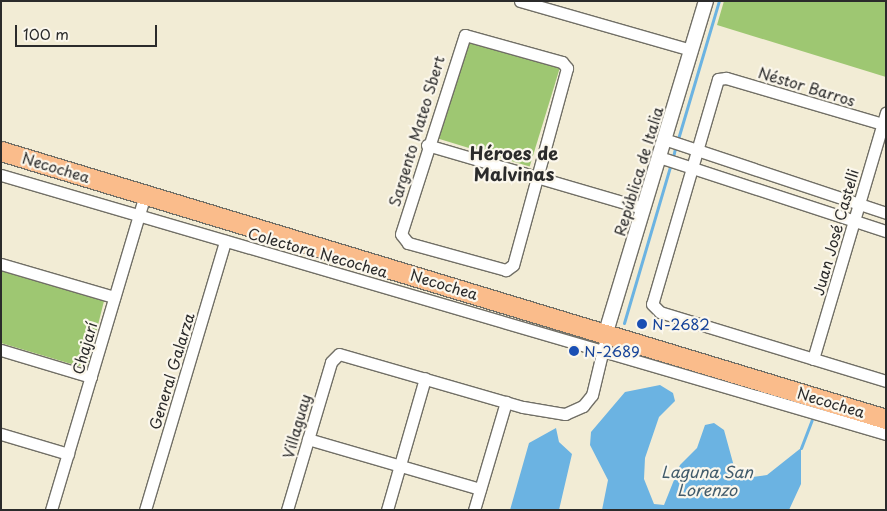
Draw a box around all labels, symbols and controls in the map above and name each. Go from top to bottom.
scale bar [18,15,160,47]
text: 100 m [23,22,69,45]
street label: Sargento Mateo Sbert [384,53,448,209]
street label: Néstor Barros [756,63,858,109]
street label: República de Italia [610,104,666,238]
district label: Héroes de Malvinas [470,143,558,186]
street label: Necochea [20,148,92,186]
street label: Juan José Castelli [808,167,862,297]
street label: Colectora Necochea [246,223,390,281]
street label: Necochea [408,265,480,303]
street label: General Galarza [145,311,197,431]
place label: N-2682 [652,315,710,333]
marker: N-2682 [636,318,648,330]
street label: Chajarí [68,320,100,376]
place label: N-2689 [584,342,640,360]
marker: N-2689 [568,345,580,357]
street label: Necochea [795,383,867,421]
street label: Villaguay [278,392,314,460]
water label: Laguna San Lorenzo [661,461,753,499]

